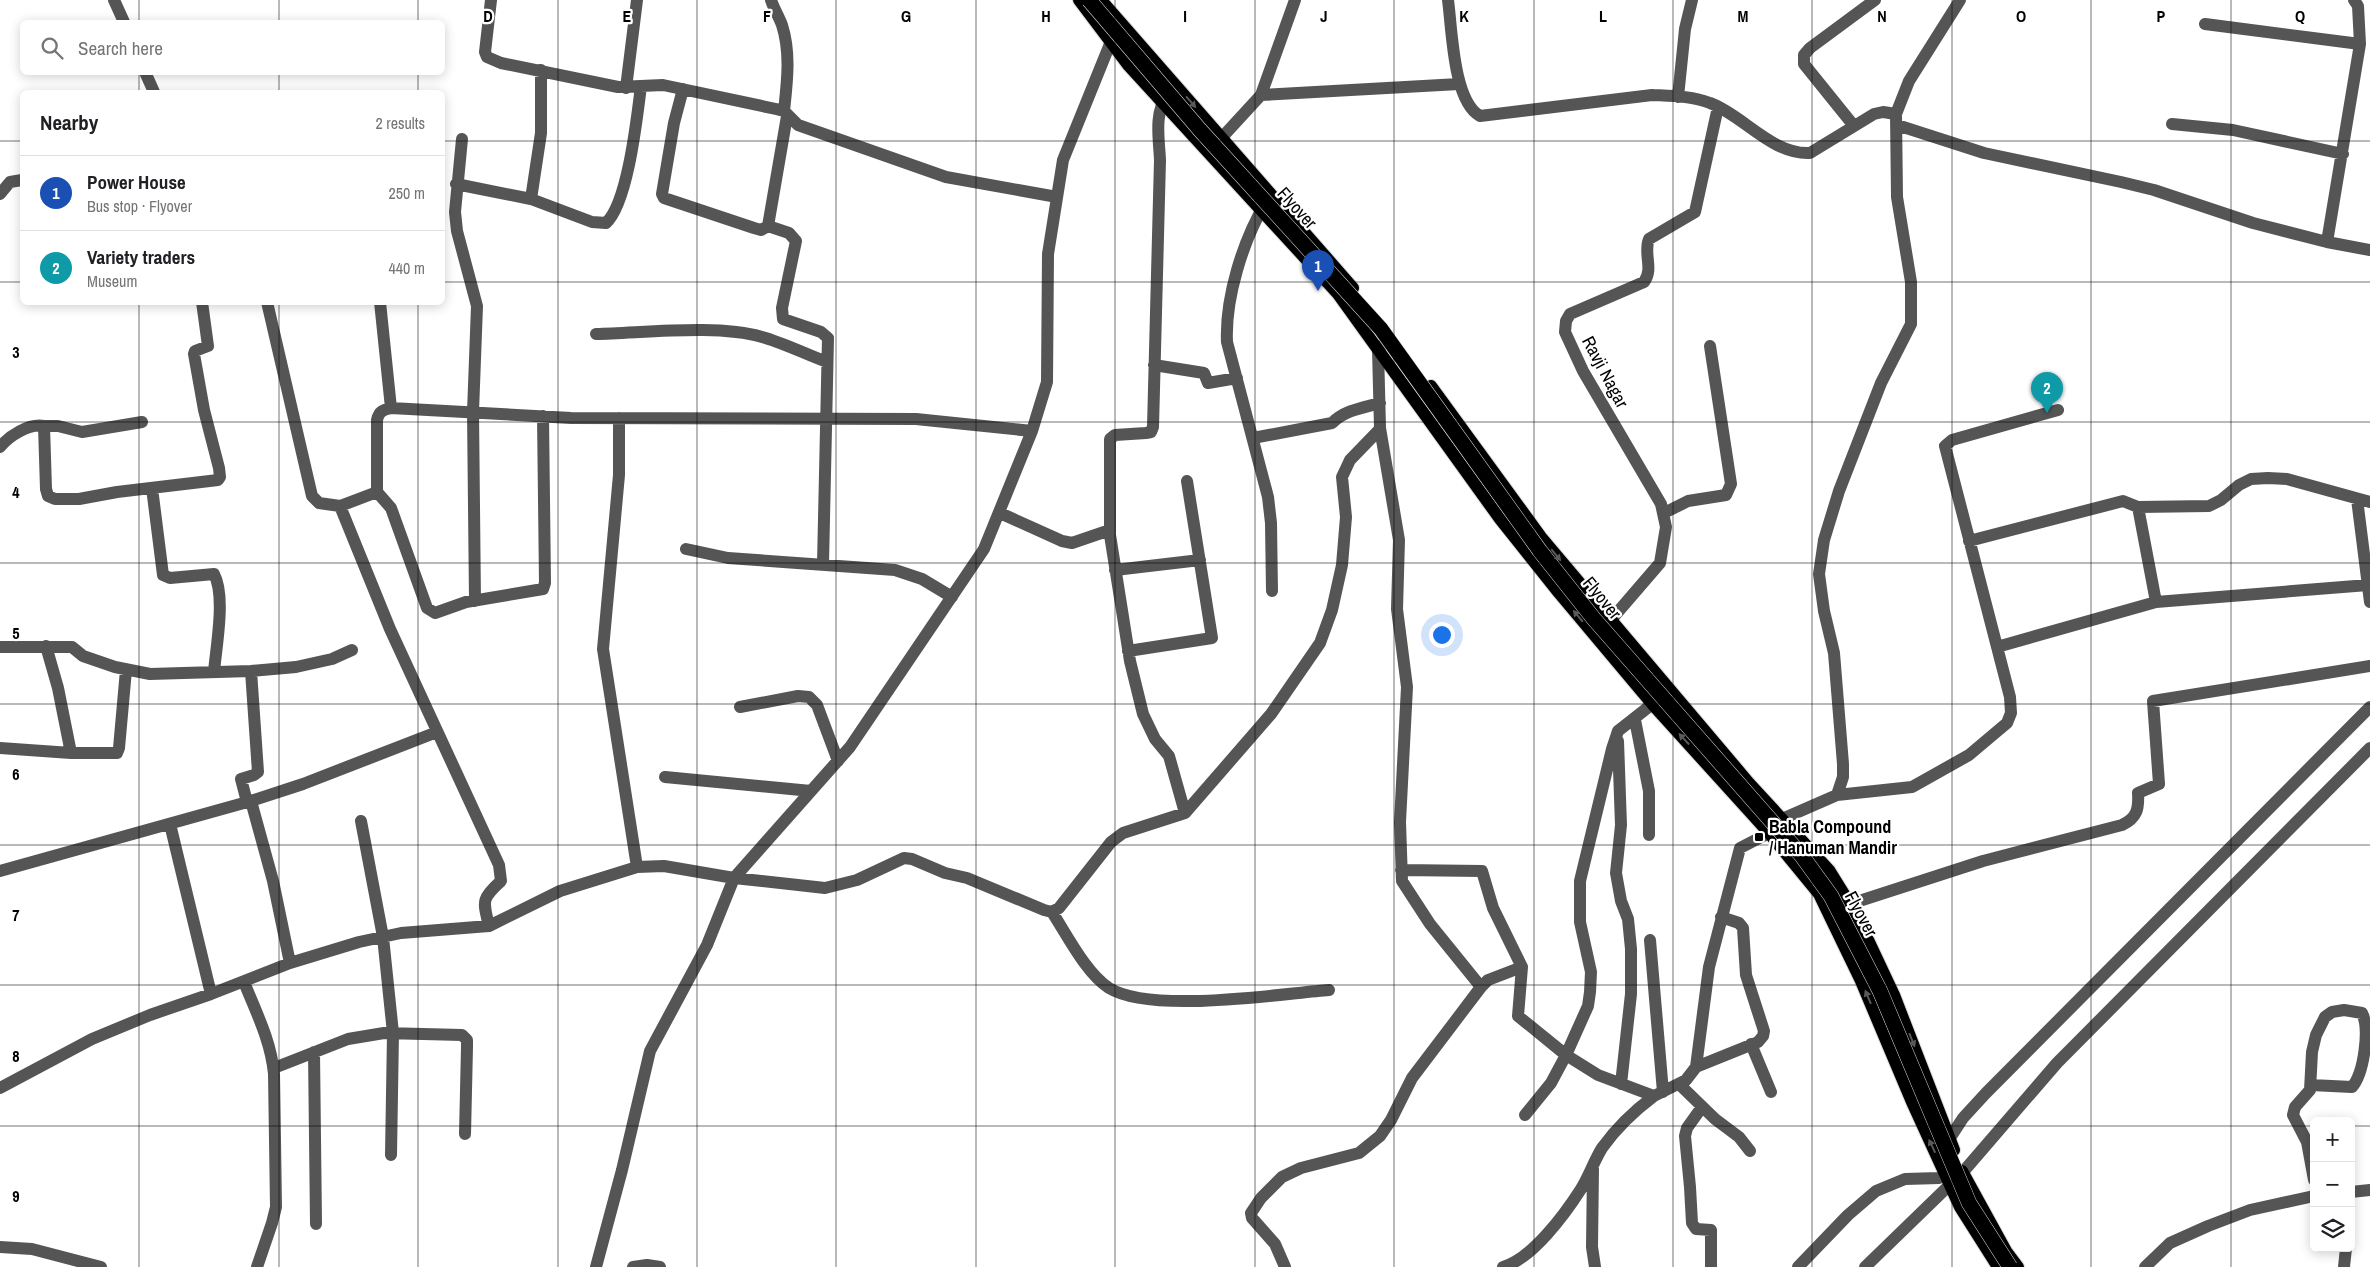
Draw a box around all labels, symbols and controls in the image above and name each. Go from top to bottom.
text: D [483,5,493,27]
text: E [623,5,632,27]
text: F [763,5,771,27]
text: G [901,5,911,27]
text: H [1041,5,1051,27]
text: I [1183,5,1187,27]
text: J [1320,5,1328,27]
text: K [1459,5,1469,27]
text: L [1599,5,1607,27]
text: M [1738,5,1749,27]
text: N [1877,5,1887,27]
text: O [2016,5,2026,27]
text: P [2157,5,2166,27]
text: Q [2295,5,2305,27]
search box [20,20,445,75]
icon: search [38,34,66,62]
text: Search here [78,35,163,61]
one-way arrow [1185,96,1197,108]
text: Nearby [40,108,98,137]
text: 2 results [375,112,425,134]
text: Power House [87,169,186,195]
street label: Flyover [1272,181,1323,234]
text: 1 [52,182,60,204]
text: 250 m [389,182,425,204]
text: Bus stop · Flyover [87,195,192,217]
text: Variety traders [87,244,195,270]
pin: 1 [1302,250,1334,291]
text: 2 [52,257,60,279]
text: 440 m [389,257,425,279]
text: Museum [87,270,137,292]
street label: Ravji Nagar [1576,331,1635,412]
text: 3 [12,341,20,363]
pin: 2 [2031,372,2063,413]
text: 4 [12,481,20,503]
one-way arrow [1551,549,1562,562]
street label: Flyover [1577,571,1627,624]
one-way arrow [1572,610,1584,622]
text: 5 [12,622,20,644]
your location [1429,622,1455,648]
one-way arrow [1678,733,1690,745]
text: 6 [12,763,20,785]
place label: Babla Compound / Hanuman Mandir [1769,814,1897,860]
marker: Babla Compound / Hanuman Mandir [1753,831,1765,843]
street label: Flyover [1839,887,1884,941]
text: 7 [12,904,20,926]
one-way arrow [1864,989,1872,1004]
one-way arrow [1908,1033,1916,1048]
text: 8 [12,1045,20,1067]
map controls [2310,1117,2355,1252]
button: + [2310,1117,2355,1162]
one-way arrow [1928,1139,1936,1154]
button: − [2310,1162,2355,1207]
text: 9 [12,1185,20,1207]
button: layers [2310,1207,2355,1252]

